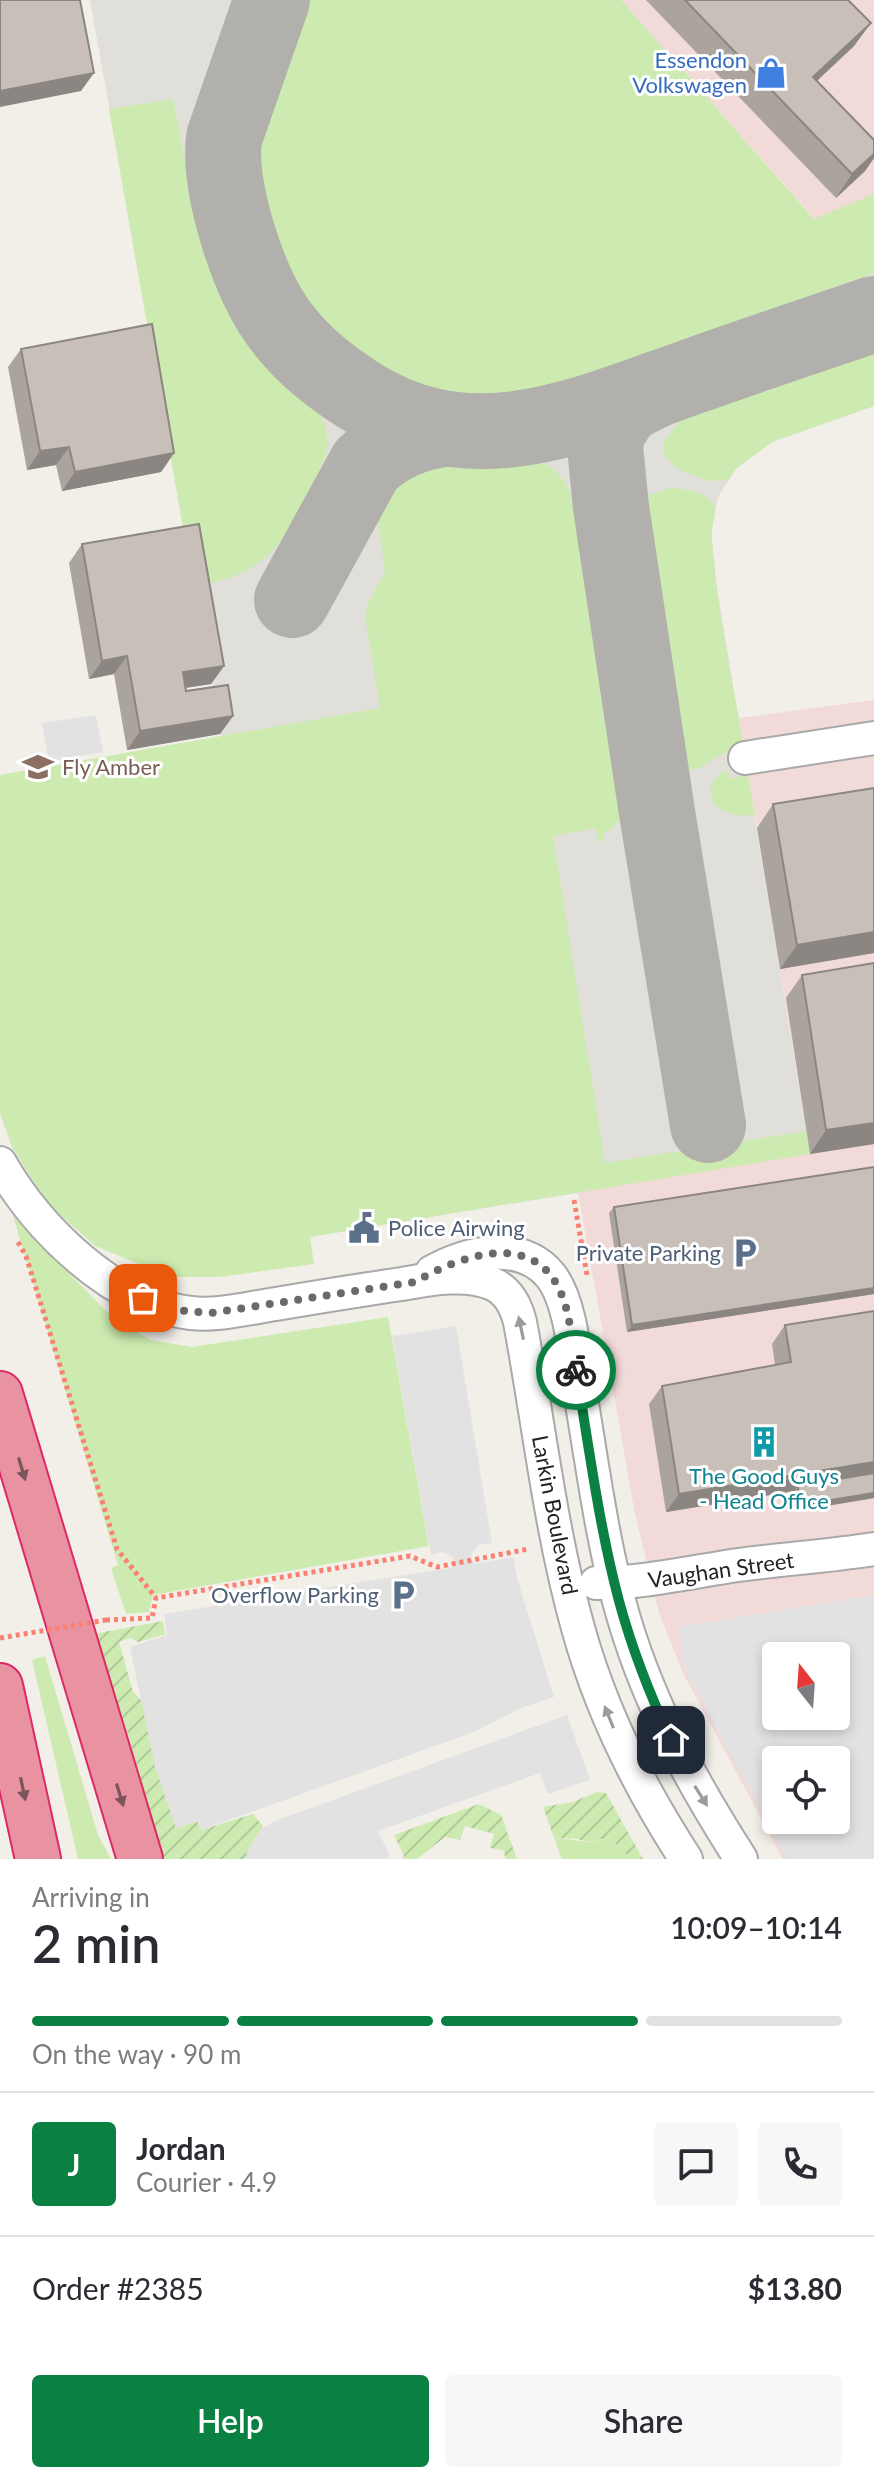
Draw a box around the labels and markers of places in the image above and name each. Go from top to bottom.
place label: Essendon Volkswagen [632,46,747,98]
shop icon: Essendon Volkswagen [754,56,788,90]
school or university icon: Fly Amber [21,750,55,784]
place label: Fly Amber [62,753,160,780]
public building icon: Police Airwing [347,1211,381,1245]
place label: Police Airwing [388,1214,525,1241]
parking icon: Private Parking [728,1236,762,1270]
place label: Private Parking [576,1239,721,1266]
pin [109,1264,177,1332]
building icon: The Good Guys - Head Office [747,1425,781,1459]
place label: The Good Guys - Head Office [689,1462,839,1514]
parking icon: Overflow Parking [386,1578,420,1612]
place label: Overflow Parking [211,1581,379,1608]
pin [637,1706,705,1774]

